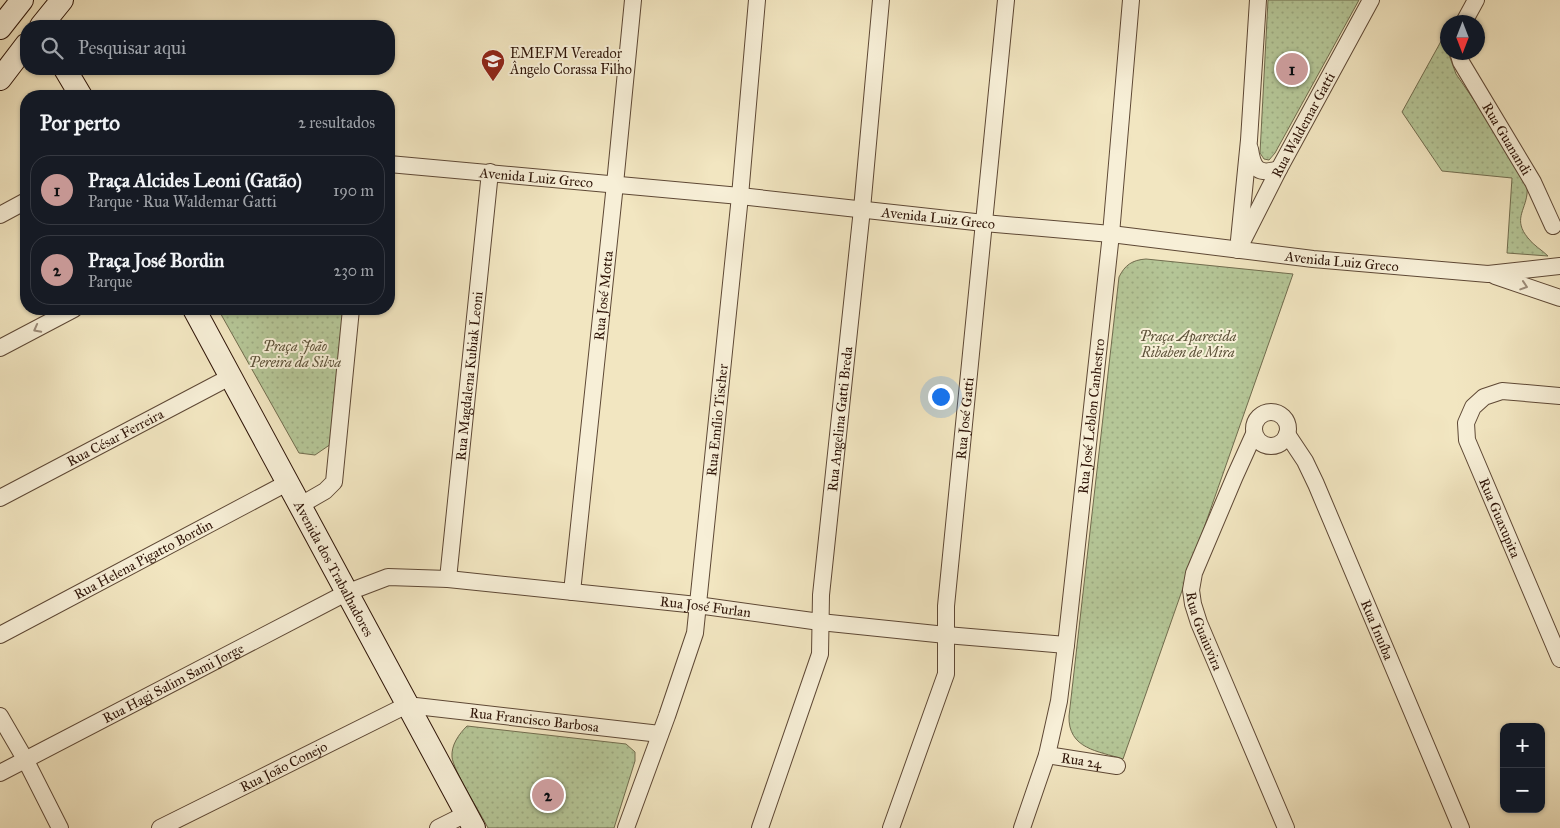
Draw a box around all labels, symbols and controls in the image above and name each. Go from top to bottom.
north arrow [1440,15,1485,60]
search box [20,20,395,75]
icon: search [38,34,66,62]
text: Pesquisar aqui [78,36,186,59]
place label: EMEFM Vereador Ângelo Corassa Filho [509,45,632,78]
school or university icon: EMEFM Vereador Ângelo Corassa Filho [480,48,506,82]
pin: 1 [1276,50,1308,88]
street label: Rua Waldemar Gatti [1268,69,1339,180]
street label: Rua Guanandi [1479,99,1535,178]
text: Por perto [40,110,120,136]
text: 2 resultados [298,113,375,132]
street label: Avenida Luiz Greco [478,164,594,191]
text: Praça Alcides Leoni (Gatão) [88,169,302,192]
text: 1 [54,181,60,200]
text: 190 m [333,181,374,200]
text: Parque · Rua Waldemar Gatti [88,192,277,211]
street label: Avenida Luiz Greco [880,203,996,232]
street label: Avenida Luiz Greco [1283,247,1399,275]
text: Praça José Bordin [88,249,224,272]
street label: Rua José Motta [590,250,616,341]
text: 2 [53,261,61,280]
text: 230 m [334,261,374,280]
text: Parque [88,272,132,291]
one-way arrow [1519,280,1528,290]
street label: Rua Magdalena Kubiak Leoni [452,290,486,462]
one-way arrow [33,322,42,332]
park label: Praça Aparecida Ribaben de Mira [1140,328,1237,361]
park label: Praça João Pereira da Silva [249,338,342,371]
street label: Rua José Leblon Canhestro [1074,338,1108,495]
street label: Rua Angelina Gatti Breda [824,346,856,492]
street label: Rua Emílio Tischer [703,362,731,477]
street label: Rua José Gatti [952,376,977,460]
your location [928,384,954,410]
street label: Rua César Ferreira [64,405,166,470]
street label: Rua Guaxupita [1476,475,1525,560]
street label: Avenida dos Trabalhadores [290,497,378,639]
street label: Rua Helena Pigatto Bordin [71,515,216,603]
street label: Rua Guaiuvira [1183,591,1227,673]
street label: Rua José Furlan [659,593,753,621]
street label: Rua Inuíba [1357,597,1398,662]
street label: Rua Hagi Salim Sami Jorge [100,639,247,727]
street label: Rua Francisco Barbosa [469,704,600,735]
map controls [1500,723,1545,813]
button: + [1500,723,1545,768]
street label: Rua João Conejo [237,738,330,795]
street label: Rua 24 [1060,749,1104,772]
button: − [1500,768,1545,813]
pin: 2 [532,776,564,814]

